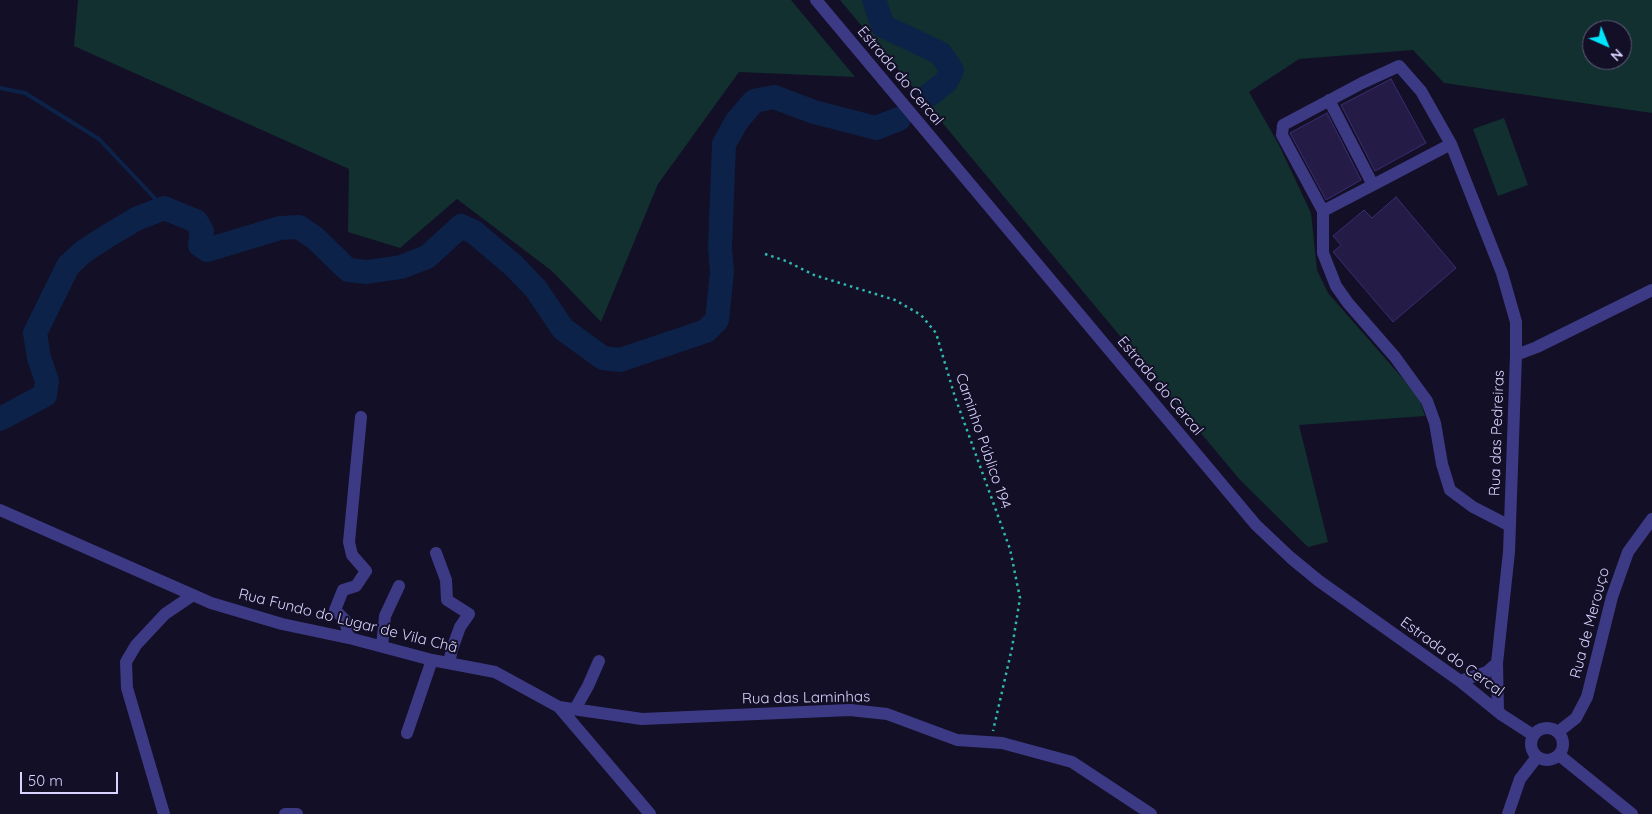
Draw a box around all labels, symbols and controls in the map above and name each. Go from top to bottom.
north arrow [1582,20,1632,70]
street label: Estrada do Cercal [853,23,947,129]
text: N [1607,45,1627,65]
street label: Estrada do Cercal [1113,333,1207,439]
street label: Rua das Pedreiras [1486,370,1508,496]
street label: Caminho Público 194 [951,371,1015,511]
street label: Rua de Merouço [1567,566,1613,680]
street label: Rua Fundo do Lugar de Vila Chã [237,585,459,657]
street label: Estrada do Cercal [1397,613,1507,701]
street label: Rua das Laminhas [742,688,870,708]
scale bar [22,762,120,794]
text: 50 m [28,771,63,790]

